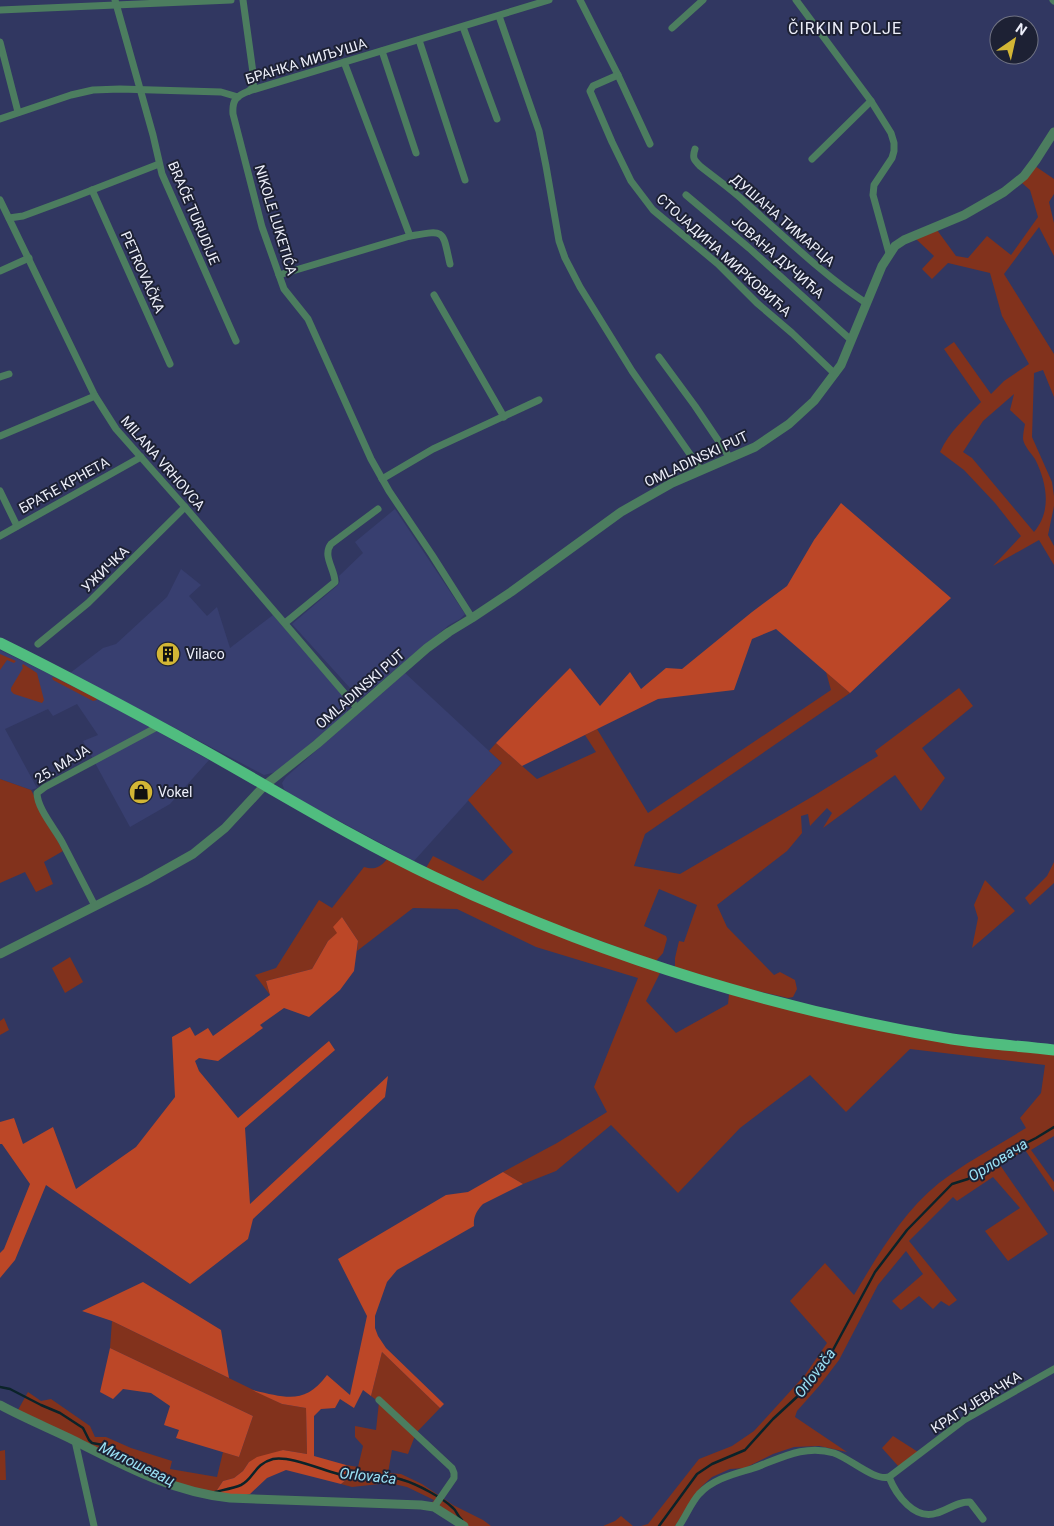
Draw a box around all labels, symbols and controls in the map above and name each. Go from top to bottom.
north arrow [989,15,1039,65]
district label: ČIRKIN POLJE [788,18,902,38]
text: N [1013,20,1030,39]
street label: БРАНКА МИЉУША [243,35,369,87]
street label: BRAĆE TURUDIJE [165,159,224,267]
street label: NIKOLE LUKETIĆA [252,163,301,277]
street label: ДУШАНА ТИМАРЦА [728,171,838,269]
street label: СТОЈАДИНА МИРКОВИЋА [654,190,794,320]
street label: ЈОВАНА ДУЧИЋА [729,213,827,301]
street label: PETROVAČKA [118,228,169,315]
street label: MILANA VRHOVCA [118,413,208,513]
street label: OMLADINSKI PUT [642,428,751,490]
street label: БРАЋЕ КРНЕТА [16,454,112,516]
street label: УЖИЧКА [78,543,132,595]
building icon: Vilaco [155,641,181,667]
place label: Vilaco [186,646,225,662]
street label: OMLADINSKI PUT [312,646,408,732]
street label: 25. МАЈА [32,741,92,787]
shop icon: Vokel [128,779,154,805]
place label: Vokel [158,784,192,800]
water label: Орловача [965,1135,1031,1185]
water label: Orlovača [791,1345,839,1401]
street label: КРАГУЈЕВАЧКА [928,1368,1024,1436]
water label: Милошевац [96,1438,178,1490]
water label: Orlovača [339,1464,397,1488]

